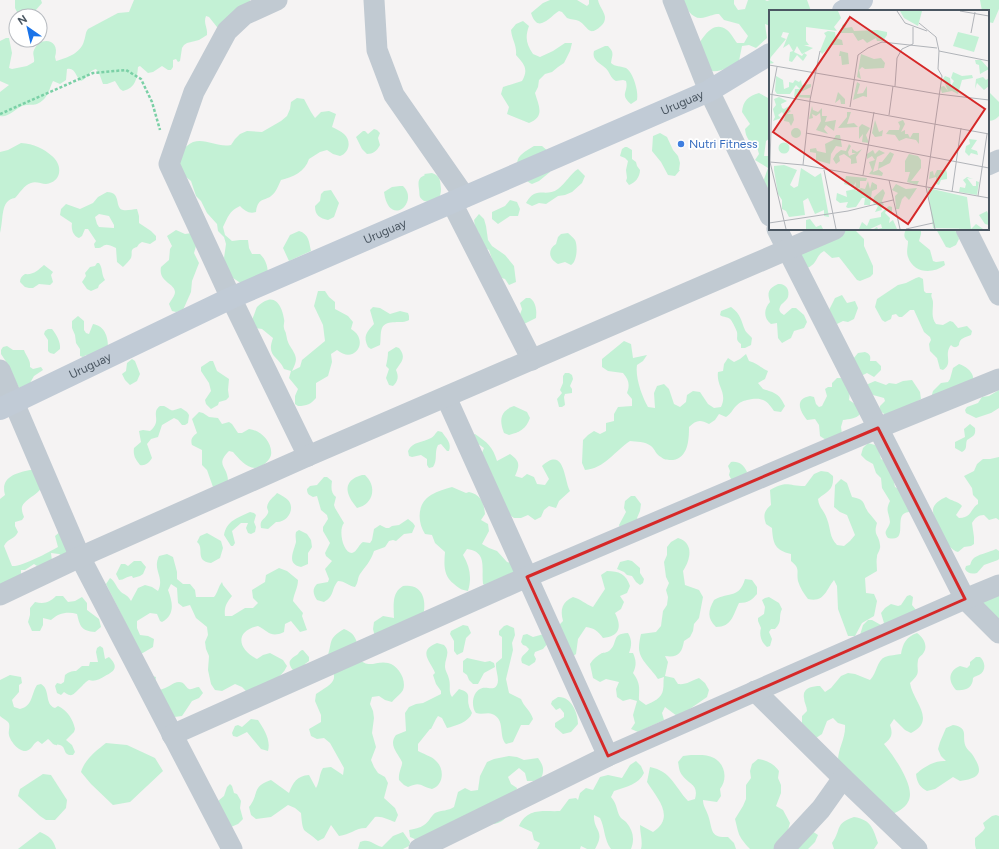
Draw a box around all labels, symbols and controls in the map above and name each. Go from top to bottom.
north arrow [8,8,48,48]
inset map [769,10,989,230]
text: N [16,12,30,28]
street label: Uruguay [659,87,706,118]
place label: Nutri Fitness [689,137,758,151]
marker: Nutri Fitness [676,139,686,149]
street label: Uruguay [361,216,409,247]
street label: Uruguay [67,349,114,382]

